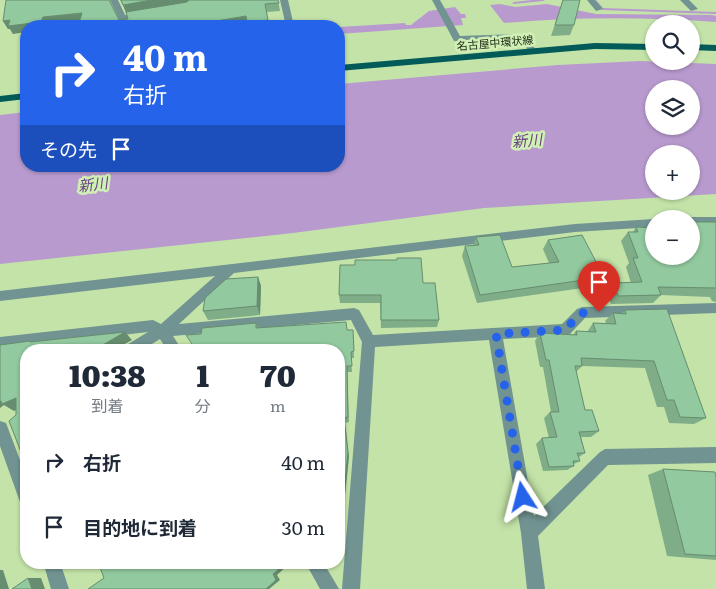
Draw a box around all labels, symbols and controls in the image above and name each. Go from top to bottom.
map controls [645,15,700,265]
button: search [645,15,700,70]
text: 40 m [123,30,208,82]
street label: 名古屋中環状線 [456,31,534,53]
icon: right [40,40,105,105]
text: 右折 [123,77,167,110]
button: layers [645,80,700,135]
water label: 新川 [511,127,545,152]
text: その先 [40,135,97,163]
icon: arrive [107,135,135,163]
button: + [645,145,700,200]
water label: 新川 [77,170,111,197]
button: − [645,210,700,265]
pin [578,261,620,312]
icon: arrive [585,268,613,296]
text: 10:38 [69,352,146,396]
text: 1 [196,352,209,396]
text: 70 [260,352,296,396]
text: 到着 [91,393,123,417]
text: 分 [195,393,211,417]
text: m [270,393,286,417]
icon: right [40,448,68,476]
text: 右折 [83,448,121,476]
text: 40 m [281,448,325,476]
position arrow [496,470,548,522]
icon: arrive [40,513,68,541]
text: 目的地に到着 [83,513,197,541]
text: 30 m [281,513,325,541]

